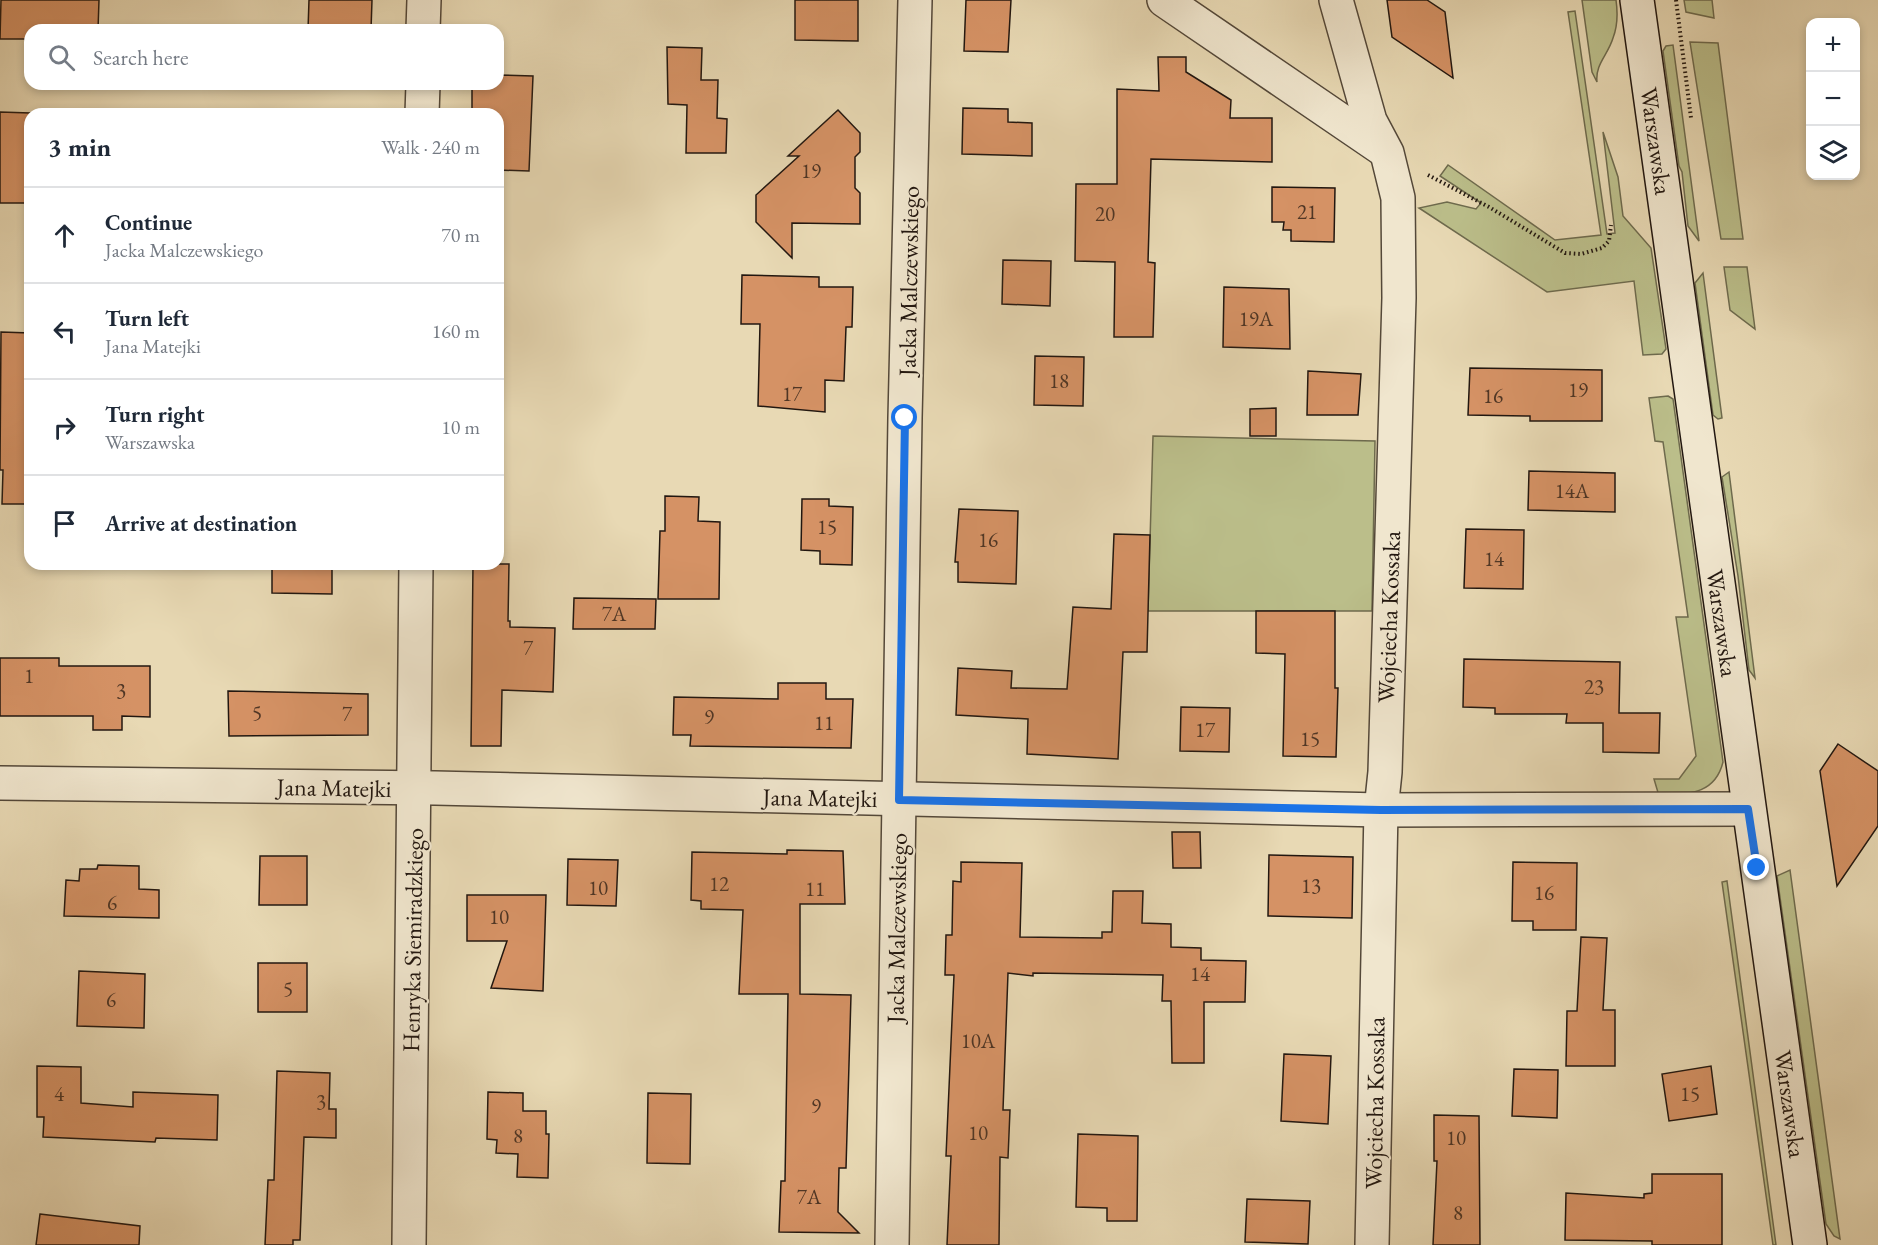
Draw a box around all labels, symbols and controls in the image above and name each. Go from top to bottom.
map controls [1806,18,1860,180]
button: + [1806,18,1860,72]
search box [24,24,504,90]
icon: search [45,41,78,74]
text: Search here [93,43,188,72]
button: − [1806,72,1860,126]
street label: Warszawska [1634,85,1679,197]
button: layers [1806,126,1860,180]
text: 3 min [48,130,111,164]
text: Walk · 240 m [381,134,480,160]
house number: 19 [801,157,821,184]
street label: Jacka Malczewskiego [891,186,926,378]
house number: 21 [1297,198,1317,225]
house number: 20 [1095,200,1115,227]
text: Continue [105,208,192,237]
icon: ahead [48,219,81,252]
text: 70 m [441,222,480,248]
text: Jacka Malczewskiego [105,237,264,263]
text: Turn left [105,304,189,333]
house number: 19A [1239,305,1274,332]
icon: left [48,315,81,348]
text: 160 m [432,318,480,344]
text: Jana Matejki [105,333,201,359]
house number: 18 [1049,367,1069,394]
house number: 19 [1568,376,1588,403]
house number: 17 [782,380,803,407]
house number: 16 [1483,382,1503,409]
text: Turn right [105,400,204,429]
route start [891,404,917,430]
icon: right [48,411,81,444]
text: 10 m [441,414,480,440]
text: Warszawska [105,429,195,455]
house number: 14A [1555,477,1590,504]
icon: arrive [48,507,81,540]
text: Arrive at destination [105,509,297,538]
house number: 15 [817,513,837,540]
house number: 16 [978,526,998,553]
street label: Wojciecha Kossaka [1370,530,1407,704]
house number: 14 [1484,545,1505,572]
street label: Warszawska [1700,567,1745,679]
house number: 7A [602,600,627,627]
house number: 7 [523,634,534,661]
house number: 1 [24,662,34,689]
house number: 23 [1584,673,1604,700]
house number: 3 [116,677,126,704]
house number: 5 [252,699,262,726]
house number: 7 [342,700,353,727]
house number: 9 [704,703,714,730]
house number: 11 [814,709,834,736]
house number: 17 [1195,716,1216,743]
house number: 15 [1300,725,1320,752]
street label: Jana Matejki [274,771,392,804]
street label: Jana Matejki [760,781,878,814]
street label: Henryka Siemiradzkiego [395,828,430,1052]
street label: Jacka Malczewskiego [879,833,914,1025]
route end [1743,854,1769,880]
house number: 12 [709,870,729,897]
house number: 13 [1301,872,1321,899]
house number: 10 [588,874,608,901]
house number: 11 [805,875,825,902]
house number: 16 [1534,879,1554,906]
house number: 6 [107,889,117,916]
house number: 10 [489,903,509,930]
house number: 14 [1190,960,1211,987]
house number: 5 [283,975,293,1002]
house number: 6 [106,986,116,1013]
street label: Wojciecha Kossaka [1357,1016,1392,1189]
house number: 10A [961,1027,996,1054]
street label: Warszawska [1768,1048,1813,1160]
house number: 4 [54,1080,65,1107]
house number: 15 [1680,1080,1700,1107]
house number: 3 [316,1088,326,1115]
house number: 9 [811,1092,821,1119]
house number: 10 [968,1119,988,1146]
house number: 8 [513,1122,523,1149]
house number: 10 [1446,1124,1466,1151]
house number: 7A [797,1183,822,1210]
house number: 8 [1453,1199,1463,1226]

